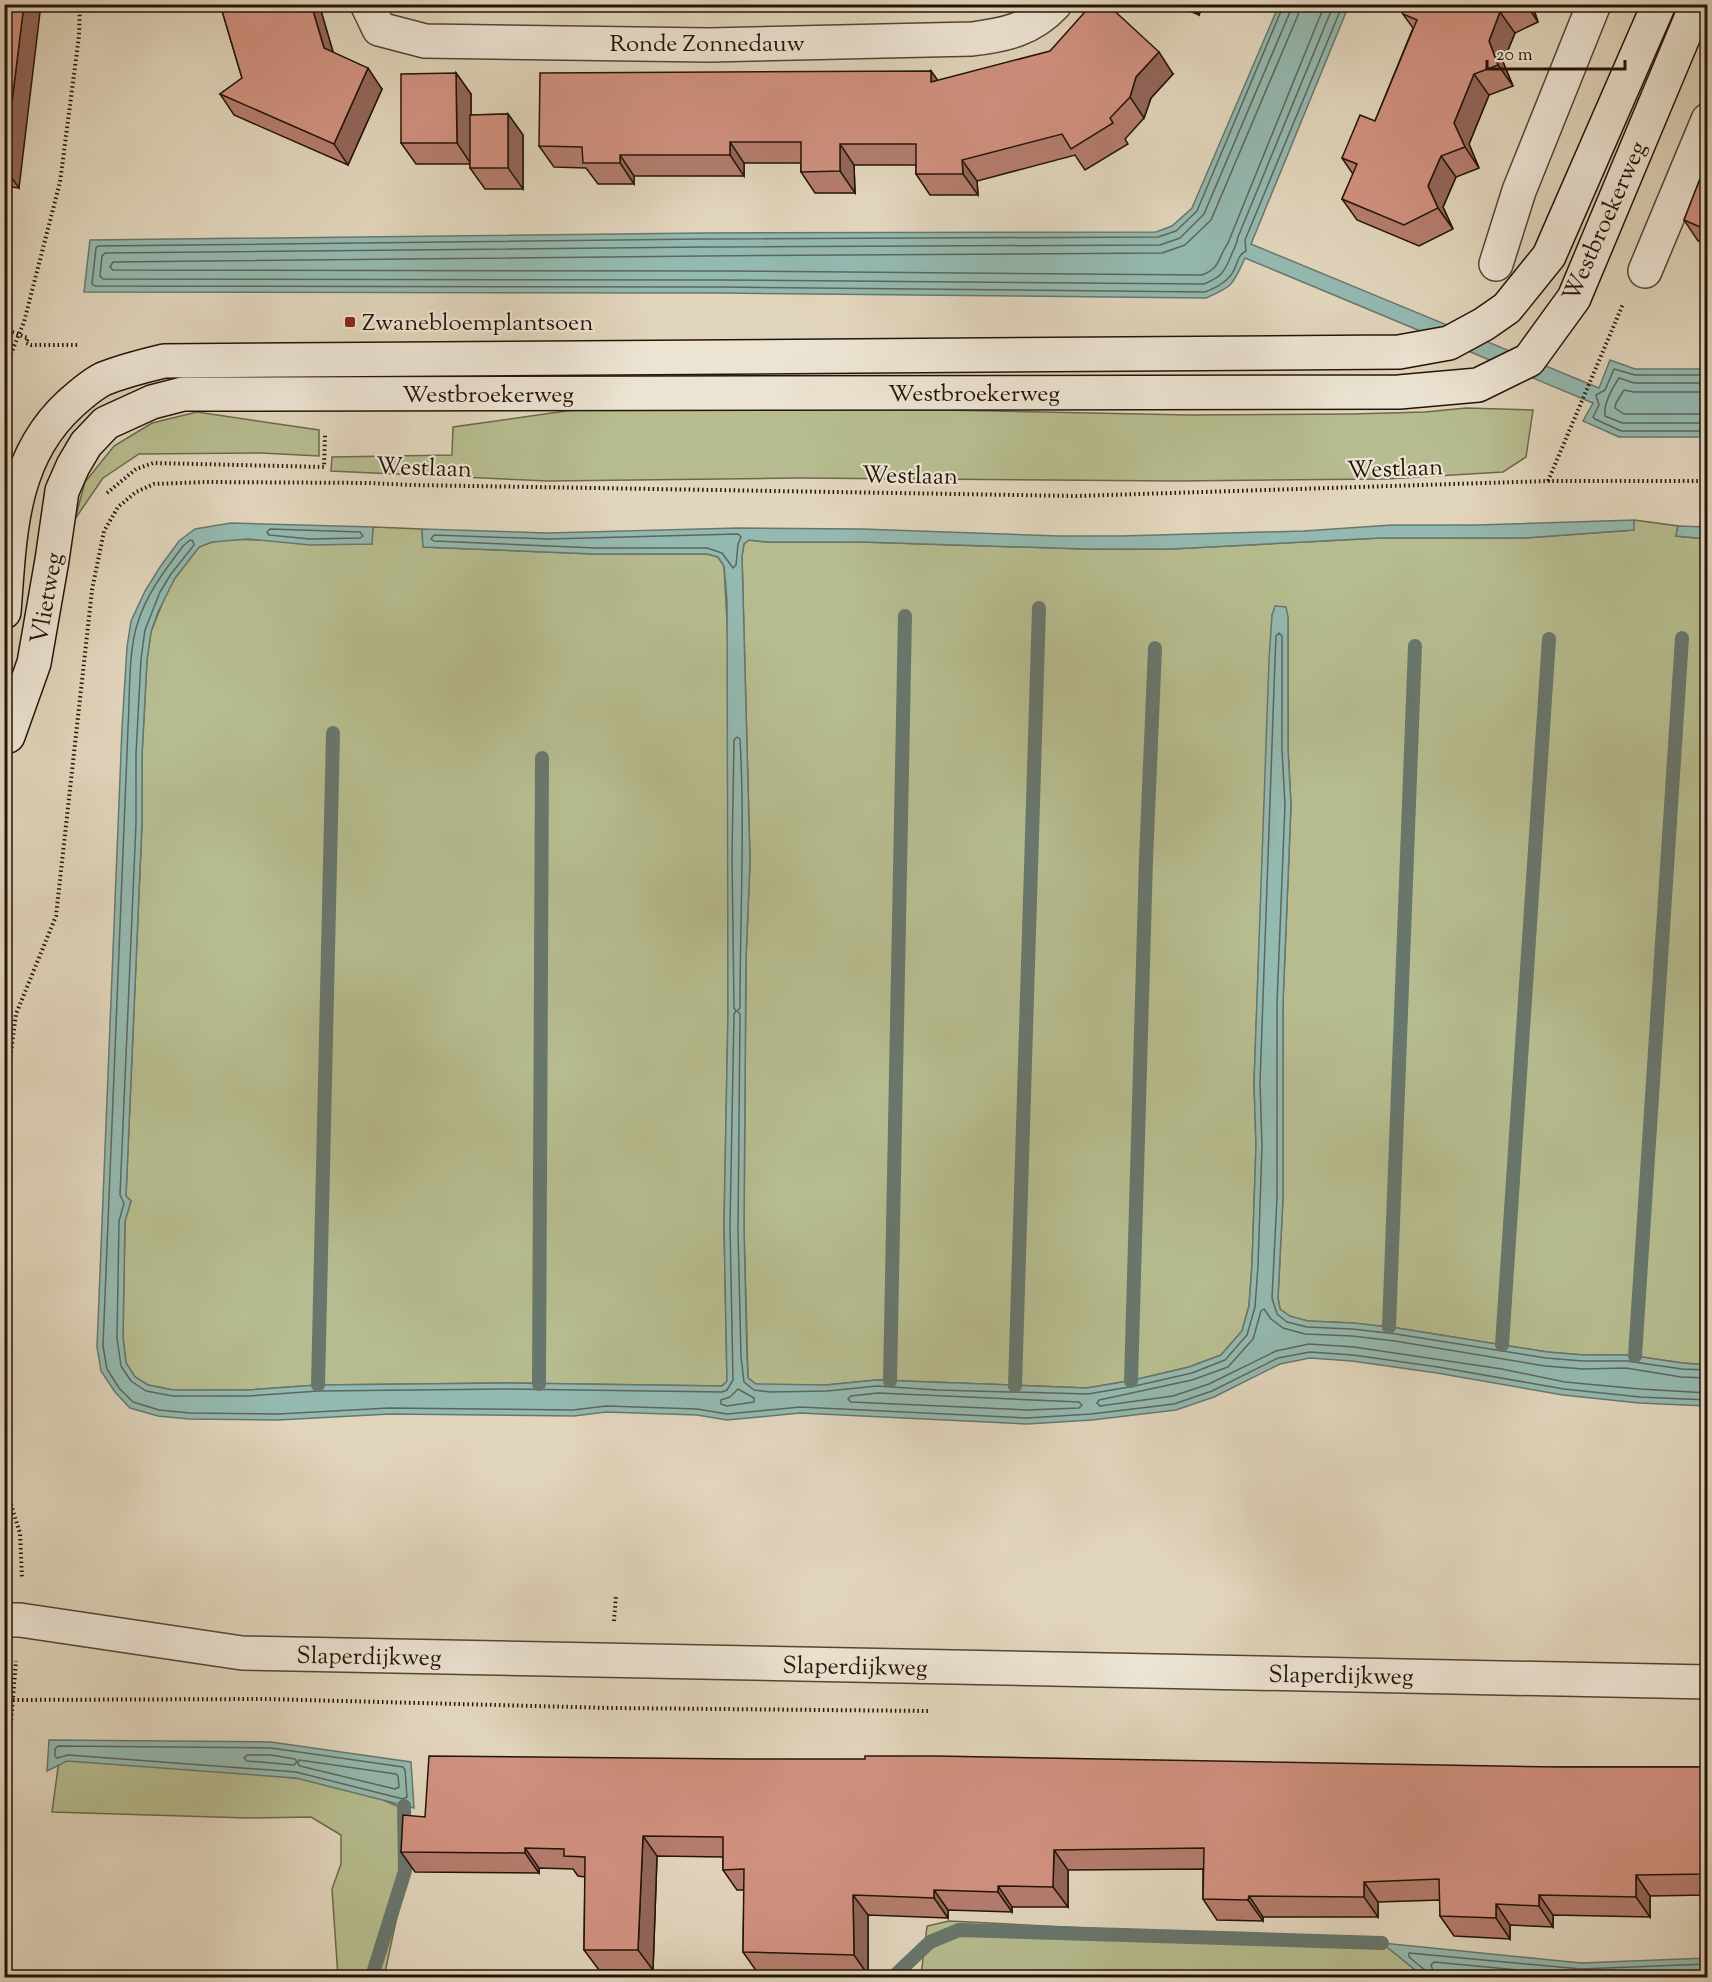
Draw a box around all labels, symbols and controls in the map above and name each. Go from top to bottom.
street label: Ronde Zonnedauw [609,28,805,62]
scale bar [1487,33,1625,71]
text: 20 m [1496,43,1533,69]
street label: Westbroekerweg [1555,136,1656,307]
place label: Zwanebloemplantsoen [362,307,593,341]
marker: Zwanebloemplantsoen [343,315,357,329]
street label: Westbroekerweg [888,378,1060,412]
street label: Westbroekerweg [402,379,574,413]
street label: Westlaan [375,450,473,488]
street label: Westlaan [1346,451,1444,489]
street label: Westlaan [862,459,958,495]
street label: Vlietweg [23,550,73,647]
street label: Slaperdijkweg [296,1640,442,1676]
street label: Slaperdijkweg [782,1650,928,1686]
street label: Slaperdijkweg [1268,1659,1414,1695]

